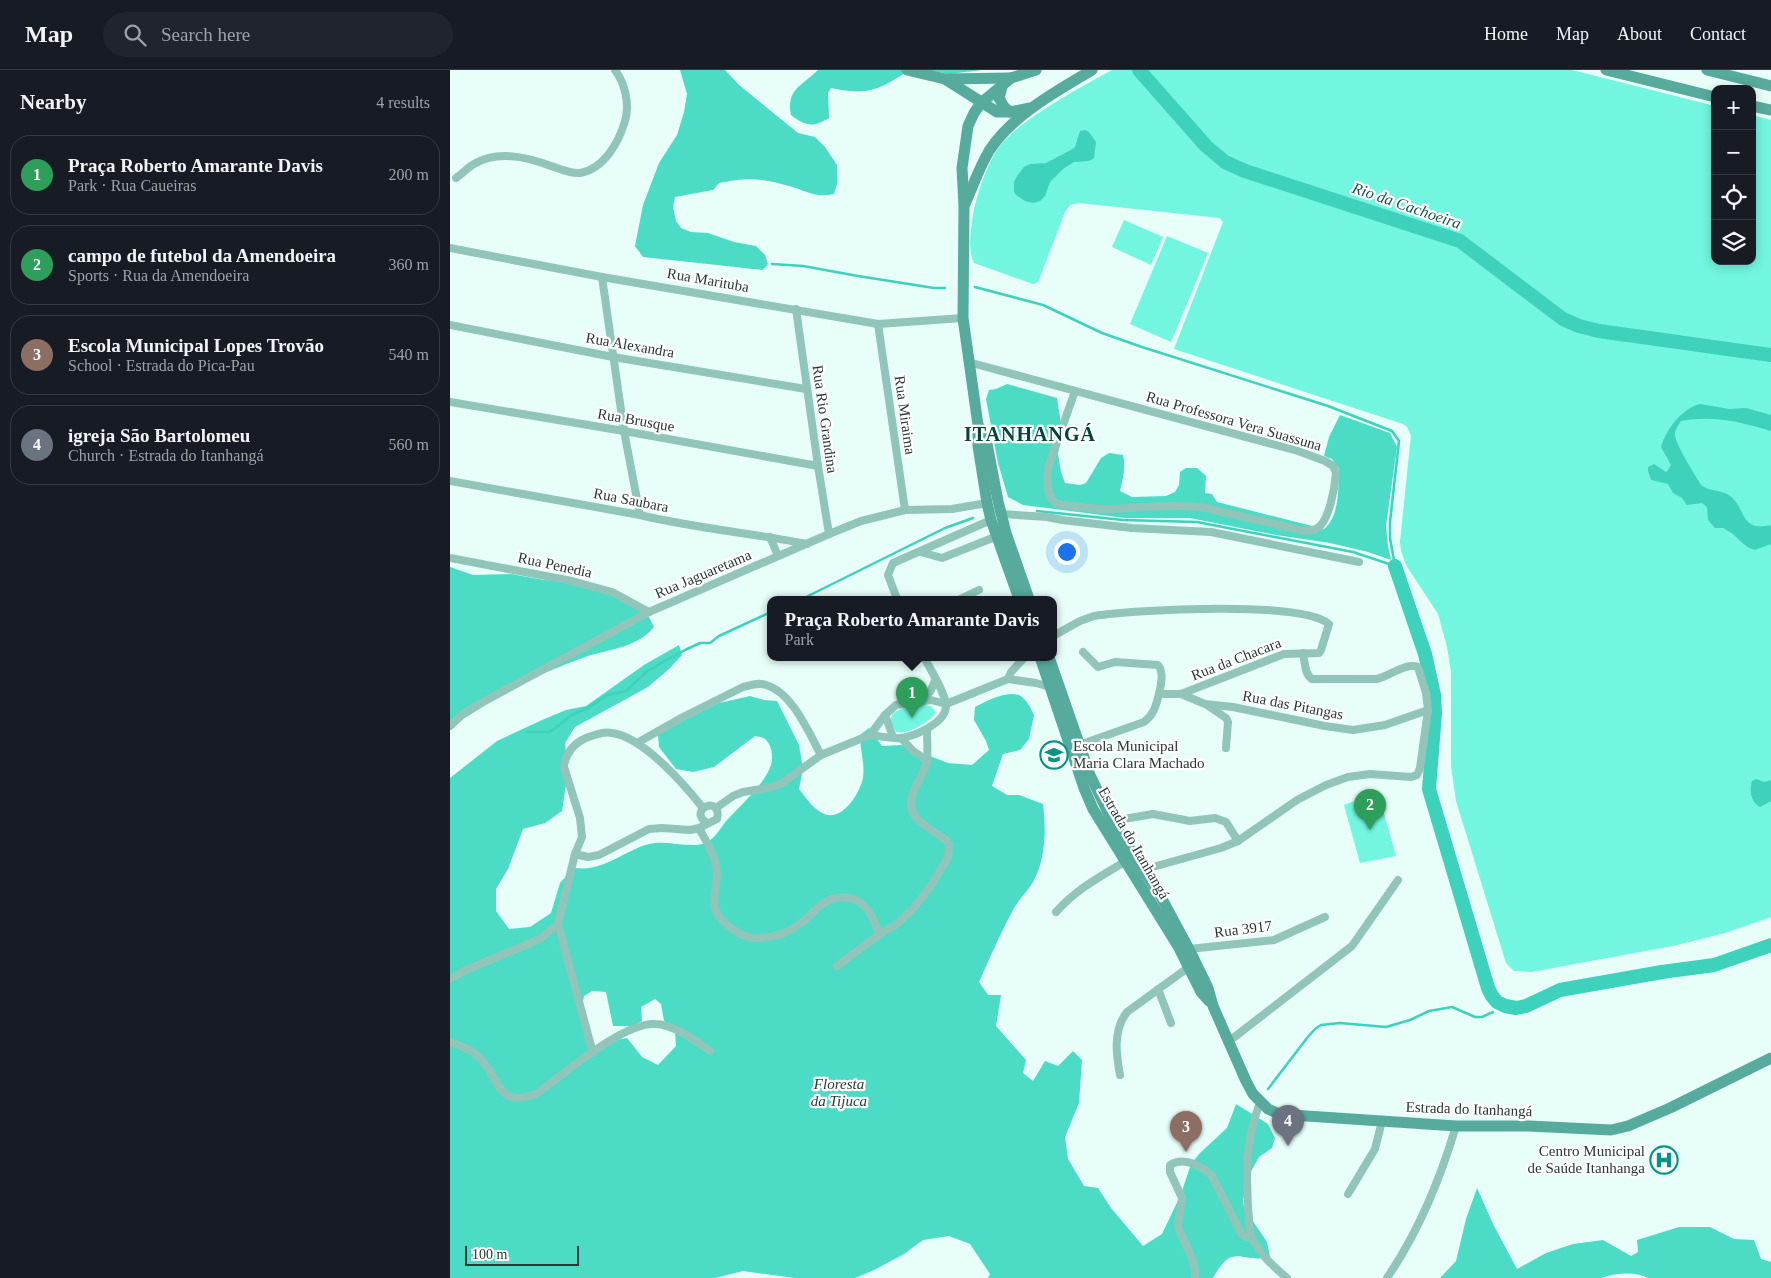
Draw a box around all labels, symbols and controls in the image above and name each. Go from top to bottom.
search box [103,12,453,57]
text: Map [25,21,73,47]
icon: search [121,21,149,49]
text: Search here [161,24,250,45]
text: Home [1484,24,1528,44]
text: Map [1556,24,1589,44]
text: About [1617,24,1662,44]
text: Contact [1690,24,1746,44]
map controls [1711,85,1756,265]
button: + [1711,85,1756,130]
text: Nearby [20,90,87,114]
text: 4 results [376,94,430,111]
button: − [1711,130,1756,175]
text: Praça Roberto Amarante Davis [68,155,323,176]
text: 1 [33,166,41,183]
text: 200 m [389,166,429,183]
button: locate [1711,175,1756,220]
text: Park · Rua Caueiras [68,177,196,194]
water label: Rio da Cachoeira [1349,179,1463,232]
button: layers [1711,220,1756,265]
text: campo de futebol da Amendoeira [68,245,336,266]
text: 2 [33,256,41,273]
text: 360 m [389,256,429,273]
street label: Rua Marituba [666,265,751,295]
text: Sports · Rua da Amendoeira [68,267,249,284]
street label: Rua Alexandra [585,329,676,361]
text: Escola Municipal Lopes Trovão [68,335,324,356]
text: 3 [33,346,41,363]
text: 540 m [389,346,429,363]
text: School · Estrada do Pica-Pau [68,357,255,374]
street label: Rua Rio Grandina [809,364,841,474]
street label: Rua Miraima [892,374,919,456]
street label: Rua Professora Vera Suassuna [1144,388,1324,454]
street label: Rua Brusque [596,405,676,435]
district label: ITANHANGÁ [964,423,1096,445]
text: igreja São Bartolomeu [68,425,250,446]
text: 4 [33,436,41,453]
text: 560 m [389,436,429,453]
text: Church · Estrada do Itanhangá [68,447,263,464]
street label: Rua Saubara [592,485,670,515]
your location [1054,539,1080,565]
street label: Rua Jaguaretama [653,546,754,601]
street label: Rua Penedia [516,549,594,581]
popup [767,596,1057,661]
text: Praça Roberto Amarante Davis [785,609,1039,630]
text: Park [785,631,814,648]
street label: Rua da Chacara [1189,634,1284,683]
pin: 1 [896,677,928,718]
street label: Rua das Pitangas [1241,687,1345,723]
place label: Escola Municipal Maria Clara Machado [1073,738,1205,771]
school or university icon: Escola Municipal Maria Clara Machado [1039,740,1069,770]
street label: Estrada do Itanhangá [1095,784,1173,902]
pin: 2 [1354,789,1386,830]
street label: Rua 3917 [1213,917,1273,940]
park label: Floresta da Tijuca [811,1076,867,1109]
street label: Estrada do Itanhangá [1405,1099,1533,1119]
pin: 4 [1272,1105,1304,1146]
pin: 3 [1170,1111,1202,1152]
place label: Centro Municipal de Saúde Itanhanga [1528,1143,1645,1176]
hospital icon: Centro Municipal de Saúde Itanhanga [1649,1145,1679,1175]
scale bar [465,1243,579,1266]
text: 100 m [472,1247,507,1262]

